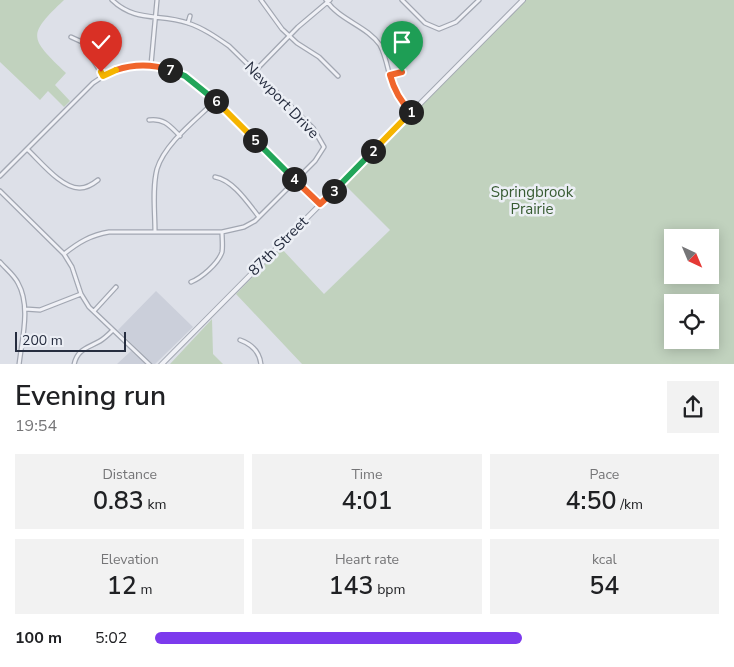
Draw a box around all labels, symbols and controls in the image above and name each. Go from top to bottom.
pin [80,21,122,72]
pin [381,21,423,72]
icon: check [87,28,115,56]
icon: arrive [388,28,416,56]
street label: Newport Drive [240,57,324,143]
pin: 7 [158,58,182,82]
text: 7 [166,61,175,80]
pin: 6 [204,88,228,114]
text: 6 [212,92,221,111]
pin: 1 [398,100,424,124]
text: 1 [407,103,416,122]
pin: 5 [242,128,268,152]
text: 5 [251,131,260,150]
pin: 2 [360,138,386,164]
text: 2 [369,142,378,161]
pin: 4 [282,166,306,192]
text: 4 [290,170,299,189]
pin: 3 [322,178,346,204]
text: 3 [330,182,339,201]
park label: Springbrook Prairie [491,182,574,219]
street label: 87th Street [244,211,313,280]
north arrow [664,229,719,284]
map controls [664,229,719,349]
button: locate [664,294,719,349]
scale bar [15,330,126,353]
text: 200 m [22,331,63,350]
text: Evening run [15,377,166,415]
button: share [667,381,719,433]
text: 19:54 [15,415,57,437]
text: Distance [102,465,157,484]
text: Time [351,465,383,484]
text: Pace [589,465,619,484]
text: 0.83 [93,484,144,518]
text: 4:01 [342,484,392,518]
text: 4:50 [566,484,617,518]
text: km [144,495,166,514]
text: /km [617,495,643,514]
text: Elevation [101,550,159,569]
text: Heart rate [335,550,399,569]
text: kcal [592,550,617,569]
text: 12 [107,569,137,603]
text: 143 [329,569,374,603]
text: 54 [589,569,619,603]
text: m [137,580,152,599]
text: bpm [374,580,405,599]
text: 100 m [15,627,62,649]
text: 5:02 [95,627,127,649]

